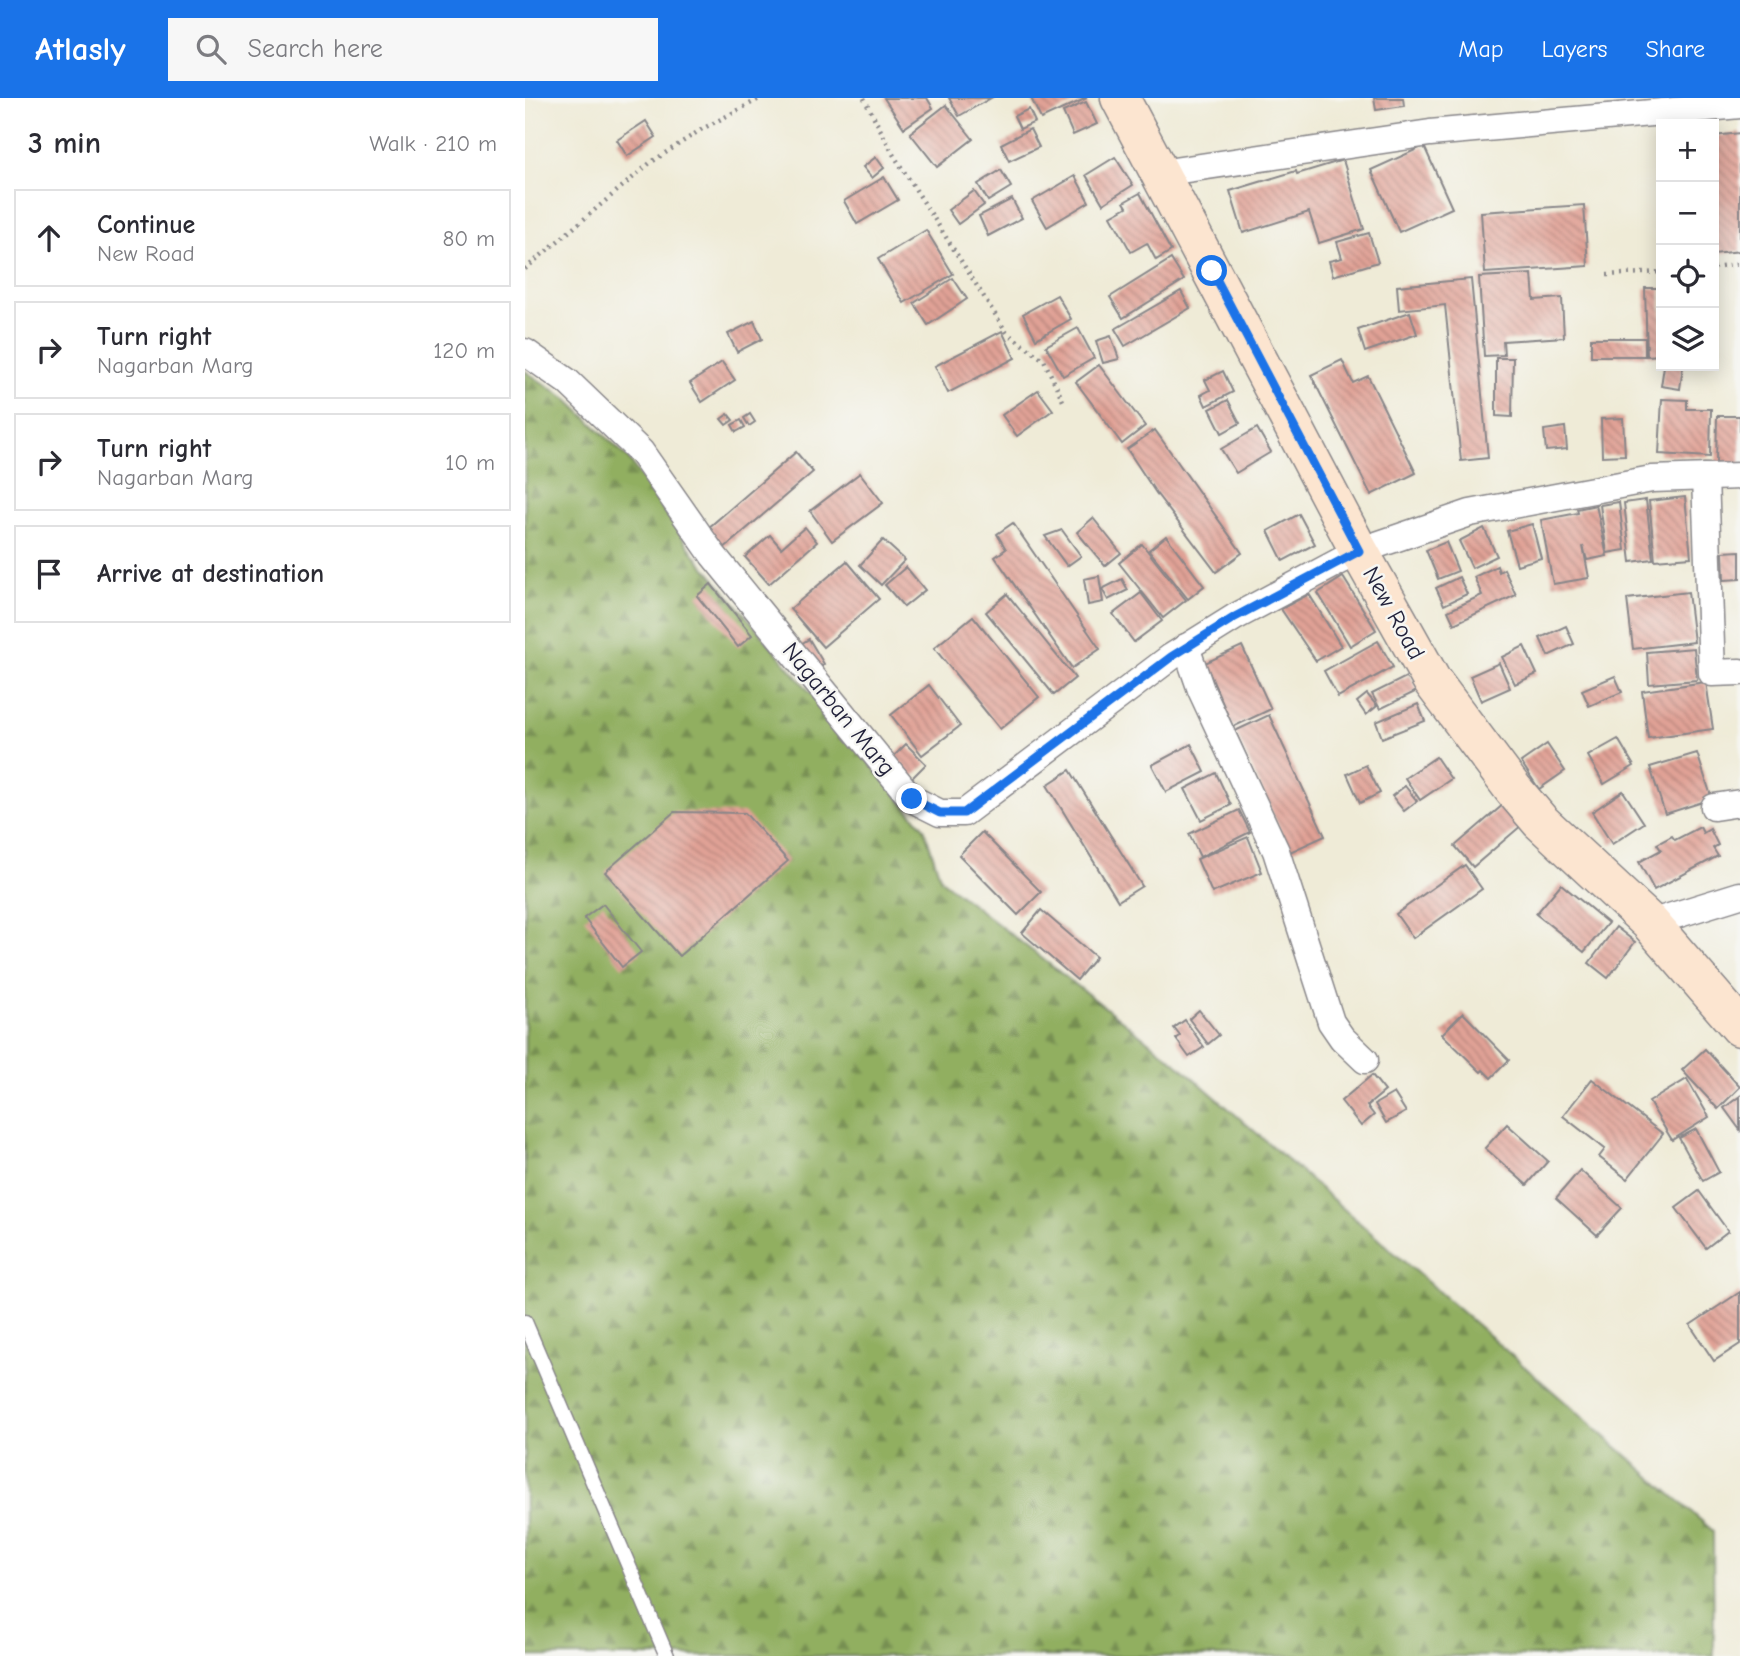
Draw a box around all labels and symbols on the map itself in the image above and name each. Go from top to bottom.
route start [1196,255,1227,286]
street label: New Road [1357,562,1431,664]
street label: Nagarban Marg [777,637,901,781]
route end [896,783,927,814]

